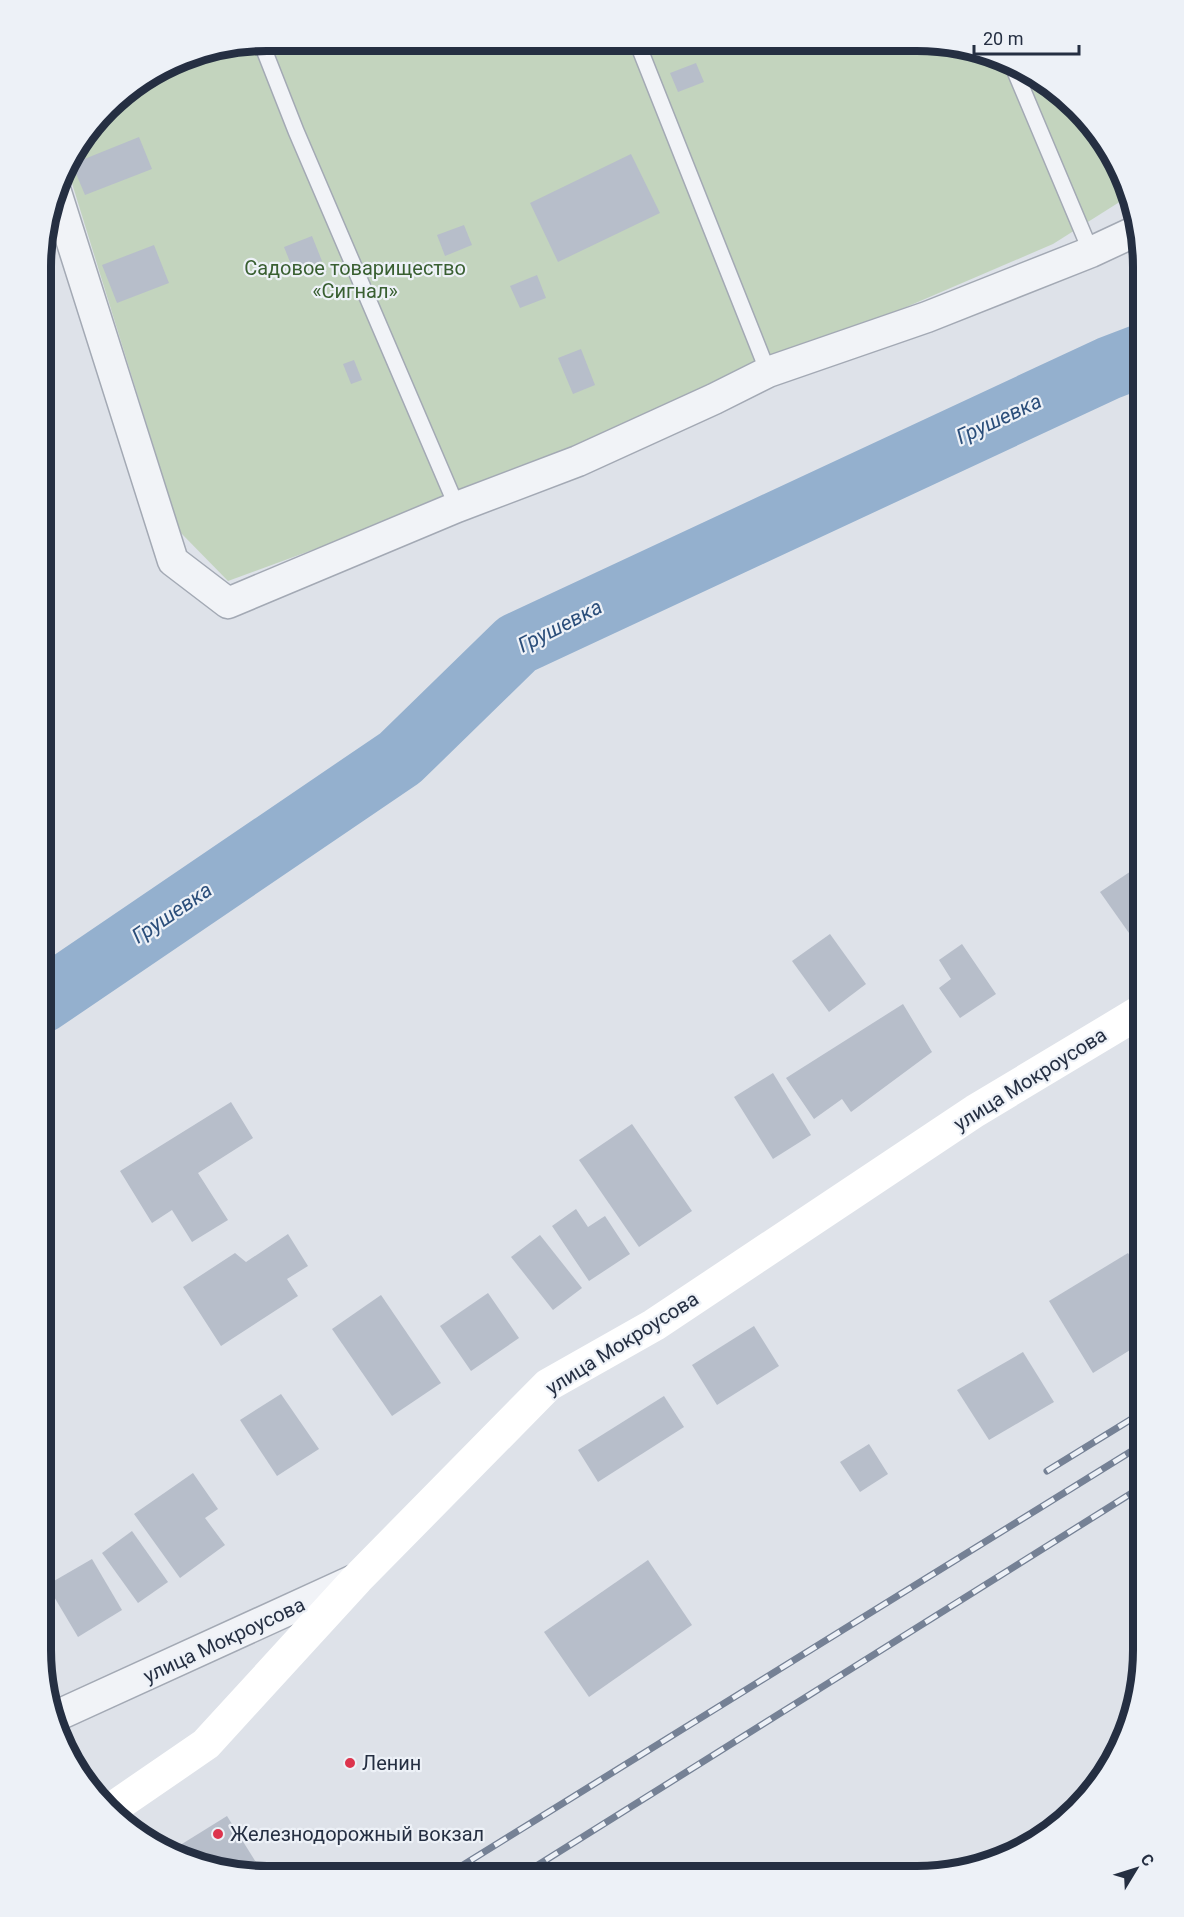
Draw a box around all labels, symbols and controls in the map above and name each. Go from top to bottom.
scale bar [974,18,1079,56]
text: 20 m [983,28,1023,49]
park label: Садовое товарищество «Сигнал» [244,256,466,303]
water label: Грушевка [953,389,1045,449]
water label: Грушевка [514,595,606,657]
water label: Грушевка [127,878,217,948]
street label: улица Мокроусова [949,1022,1111,1136]
street label: улица Мокроусова [541,1286,703,1400]
street label: улица Мокроусова [139,1592,309,1688]
place label: Ленин [362,1751,421,1775]
marker: Ленин [343,1756,357,1770]
place label: Железнодорожный вокзал [230,1822,484,1846]
marker: Железнодорожный вокзал [211,1827,225,1841]
north arrow [1106,1839,1166,1899]
text: С [1137,1850,1158,1870]

